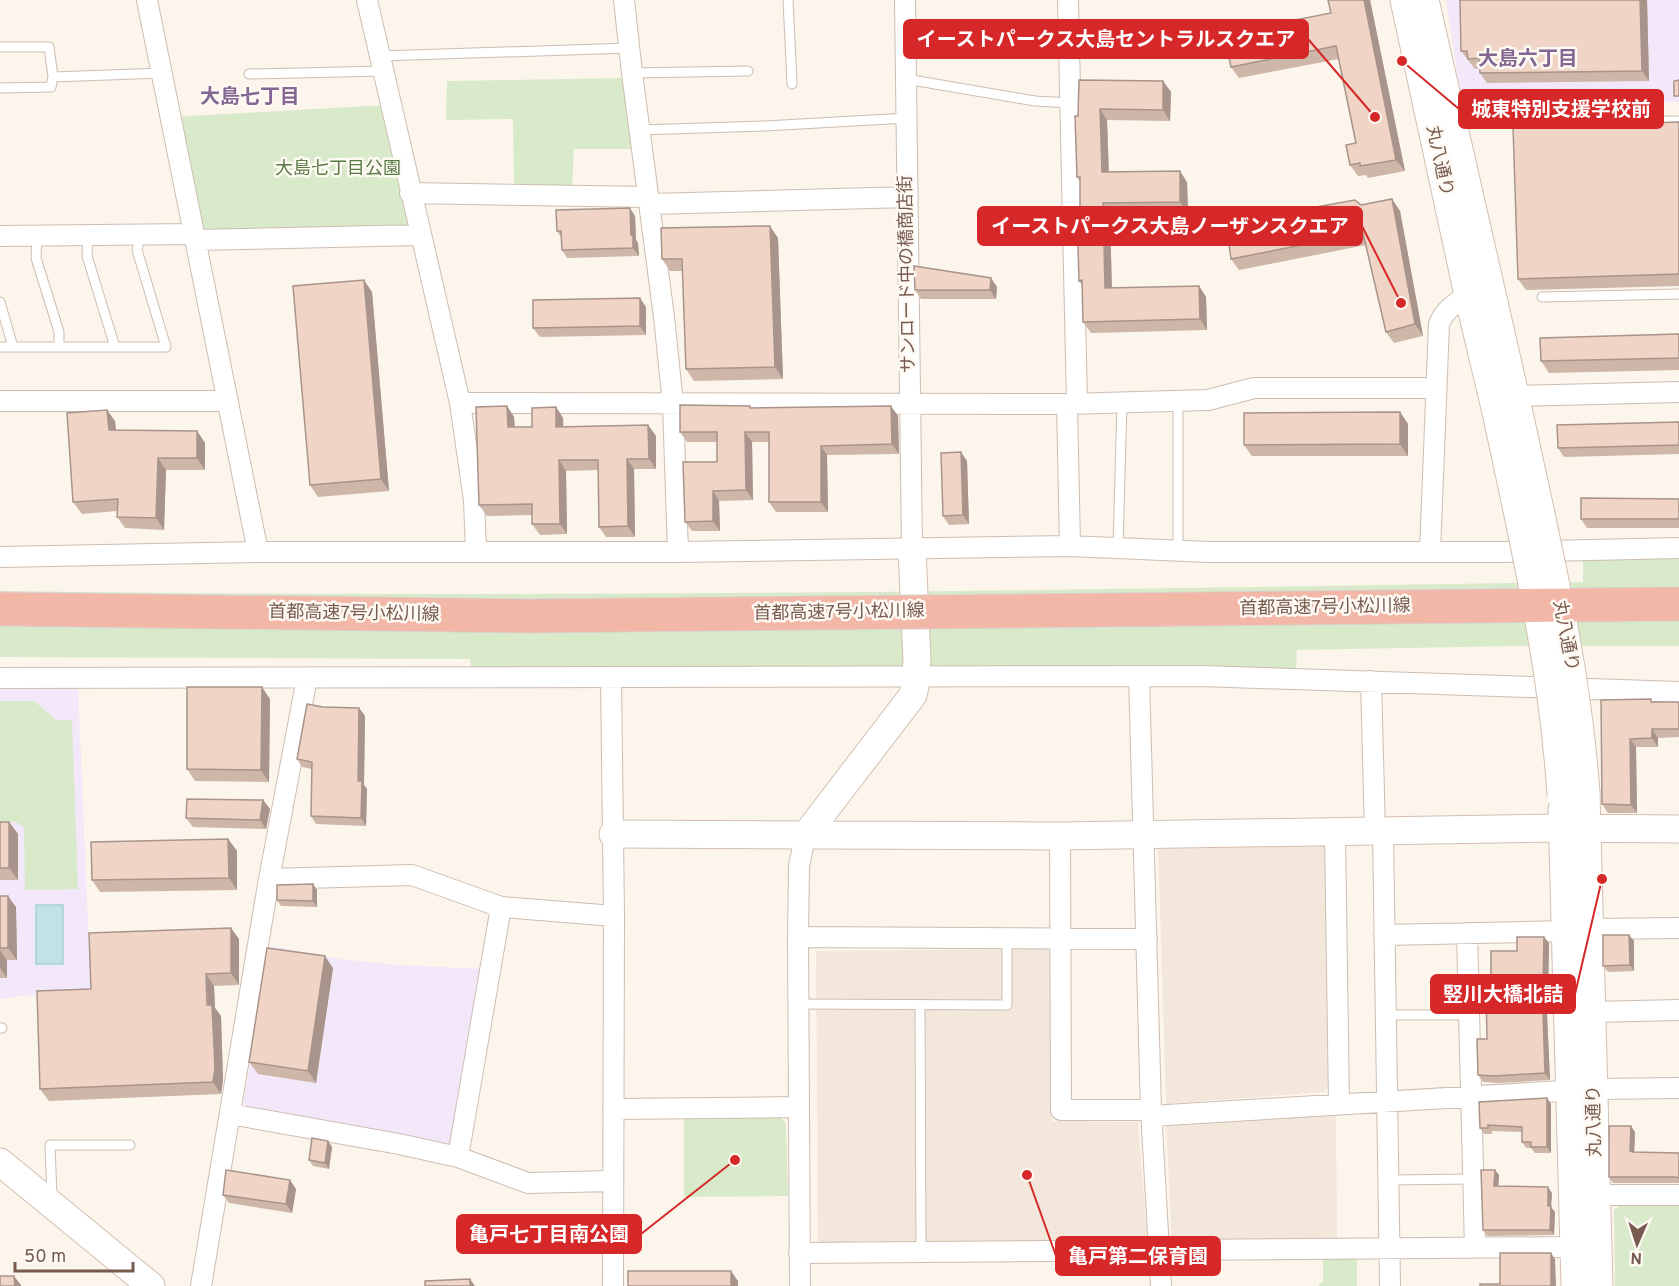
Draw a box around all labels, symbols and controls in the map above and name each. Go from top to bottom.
callout: イーストパークス大島セントラルスクエア [904,20,1308,58]
text: イーストパークス大島セントラルスクエア [917,28,1295,54]
district label: 大島六丁目 [1478,47,1578,73]
district label: 大島七丁目 [200,85,300,111]
callout: 城東特別支援学校前 [1459,90,1663,128]
text: 城東特別支援学校前 [1471,98,1651,124]
street label: 丸八通り [1420,123,1458,199]
park label: 大島七丁目公園 [275,158,401,181]
street label: サンロード中の橋商店街 [895,175,921,373]
callout: イーストパークス大島ノーザンスクエア [978,207,1362,245]
text: イーストパークス大島ノーザンスクエア [991,215,1349,241]
street label: 首都高速7号小松川線 [1239,595,1411,621]
street label: 丸八通り [1547,598,1583,674]
street label: 首都高速7号小松川線 [753,600,925,626]
street label: 首都高速7号小松川線 [268,601,440,627]
callout: 竪川大橋北詰 [1431,975,1575,1013]
text: 竪川大橋北詰 [1443,983,1563,1009]
street label: 丸八通り [1583,1085,1607,1157]
north arrow [1607,1214,1667,1274]
callout: 亀戸七丁目南公園 [457,1215,641,1253]
text: 亀戸七丁目南公園 [469,1223,629,1249]
scale bar [15,1235,134,1273]
callout: 亀戸第二保育園 [1056,1237,1220,1275]
text: 亀戸第二保育園 [1068,1245,1208,1271]
text: 50 m [24,1246,66,1269]
text: N [1630,1247,1643,1267]

